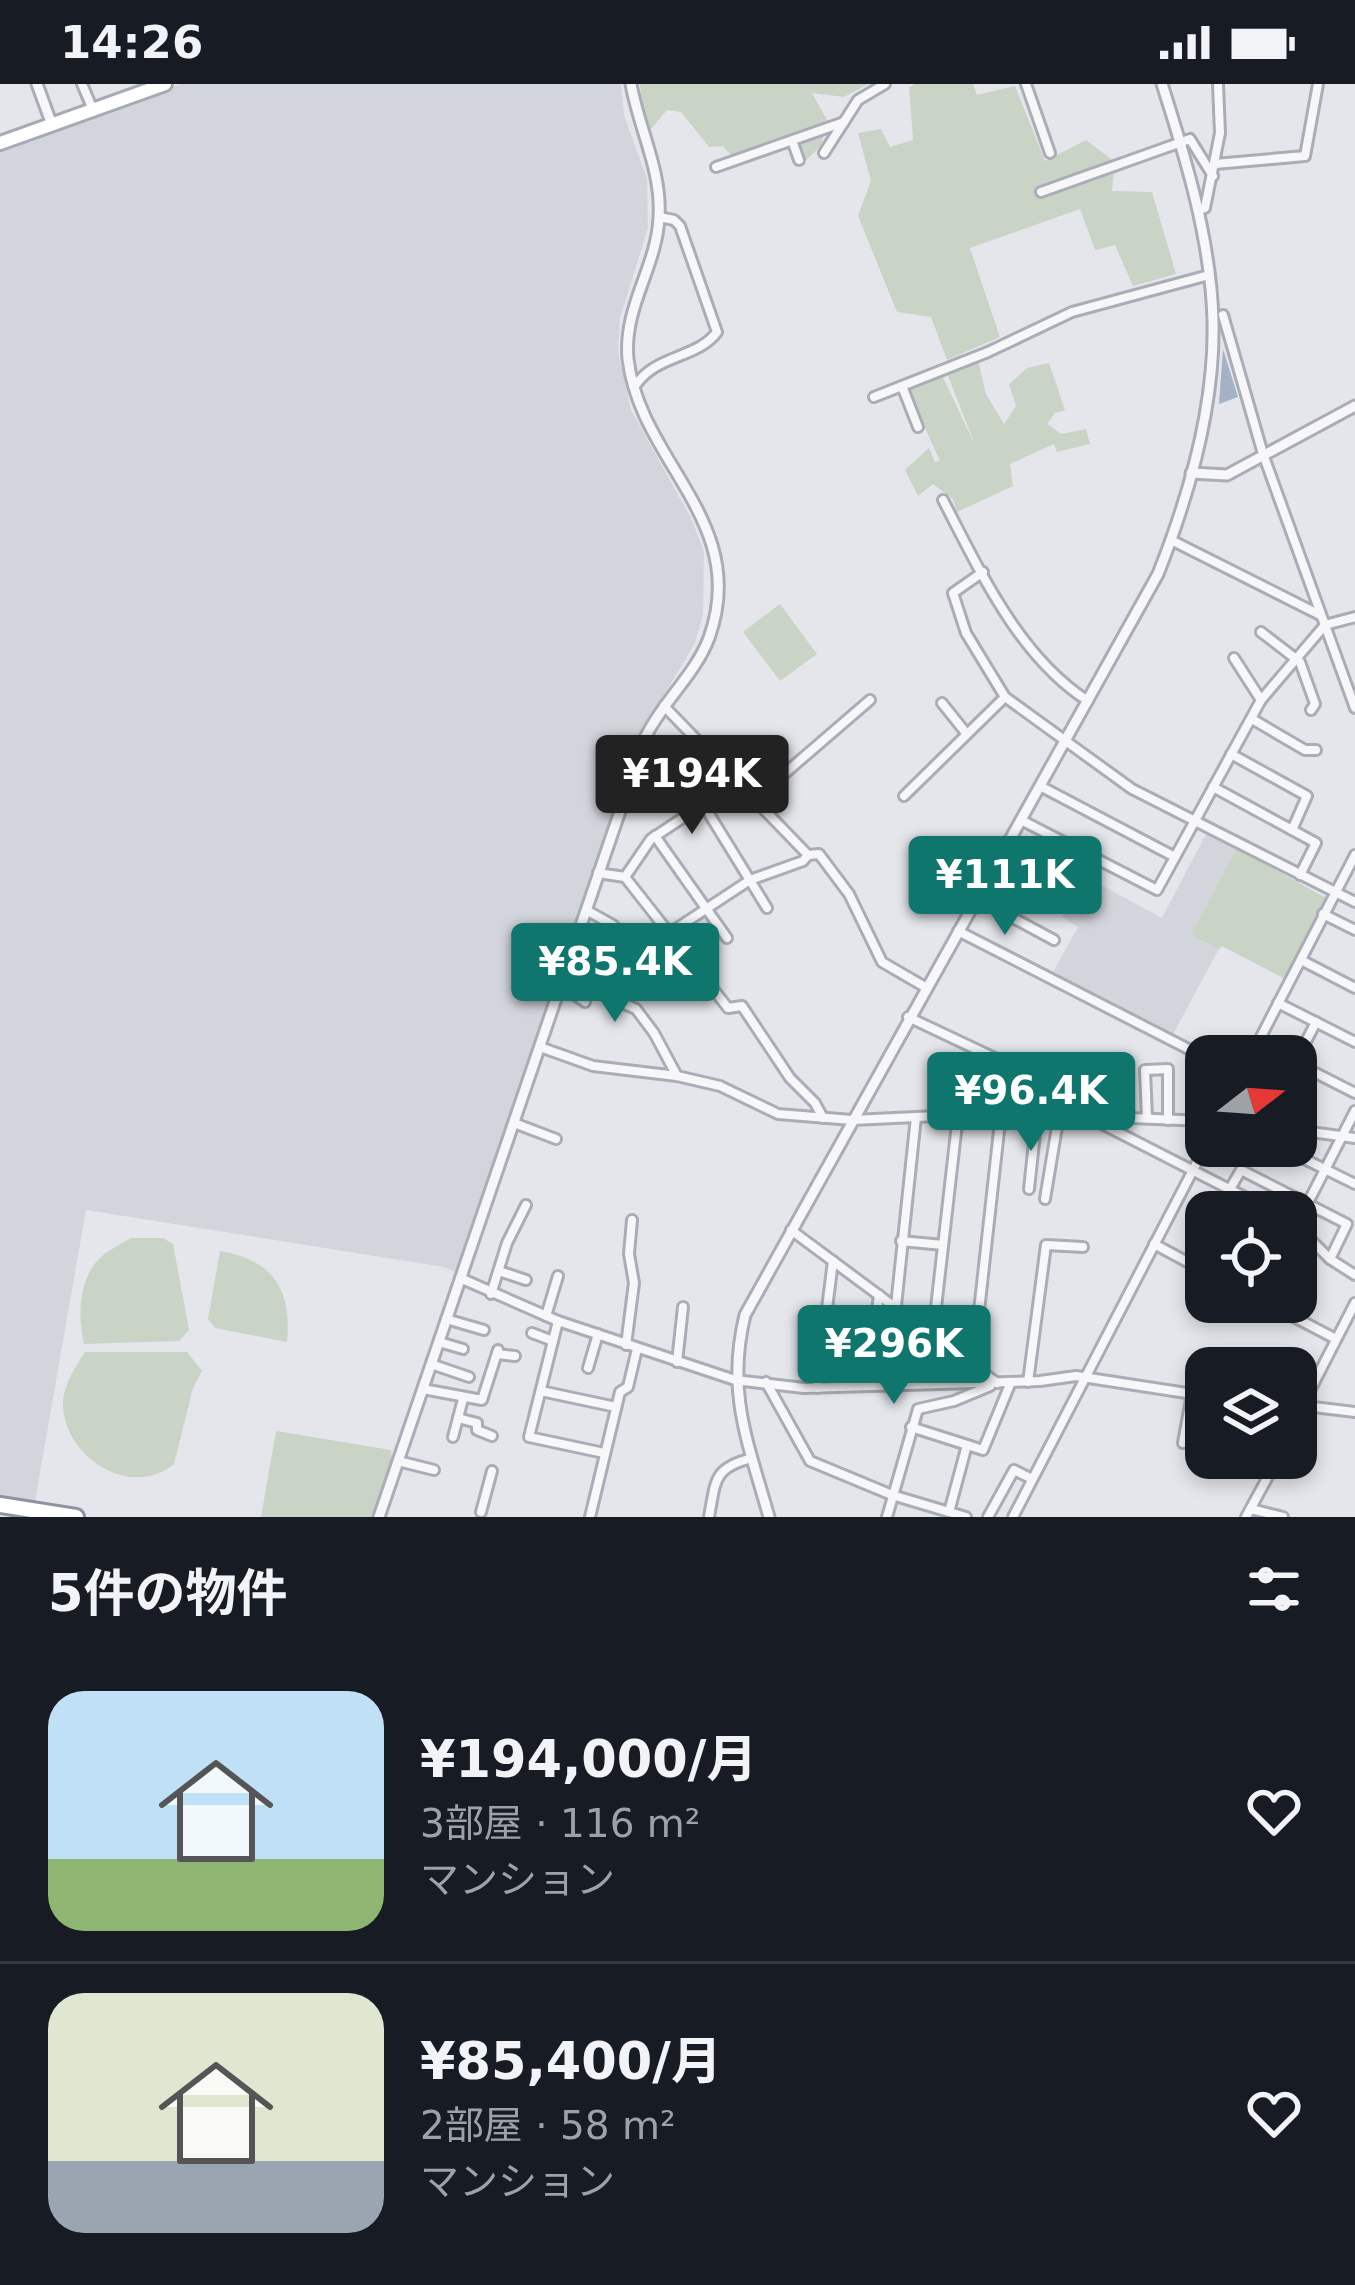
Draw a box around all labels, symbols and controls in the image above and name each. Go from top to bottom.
text: 14:26 [60,16,203,69]
pin: ¥194K [608,735,776,837]
text: ¥194K [623,751,761,796]
pin: ¥111K [921,836,1089,938]
text: ¥111K [936,852,1074,897]
pin: ¥85.4K [517,923,713,1025]
text: ¥85.4K [538,939,692,984]
north arrow [1185,1035,1317,1167]
map controls [1185,1035,1317,1479]
pin: ¥96.4K [933,1052,1129,1154]
text: ¥96.4K [954,1068,1108,1113]
button: locate [1185,1191,1317,1323]
pin: ¥296K [810,1305,978,1407]
text: ¥296K [825,1321,963,1366]
button: layers [1185,1347,1317,1479]
icon: filters [1241,1556,1307,1622]
text: 5件の物件 [48,1564,288,1623]
text: ¥194,000/月 [420,1730,757,1789]
icon: home [144,1739,288,1883]
icon: heart [1241,1778,1307,1844]
text: 3部屋 · 116 m² [420,1801,700,1846]
text: マンション [420,1857,615,1902]
text: ¥85,400/月 [420,2032,722,2091]
icon: home [144,2041,288,2185]
icon: heart [1241,2080,1307,2146]
text: 2部屋 · 58 m² [420,2103,676,2148]
text: マンション [420,2159,615,2204]

